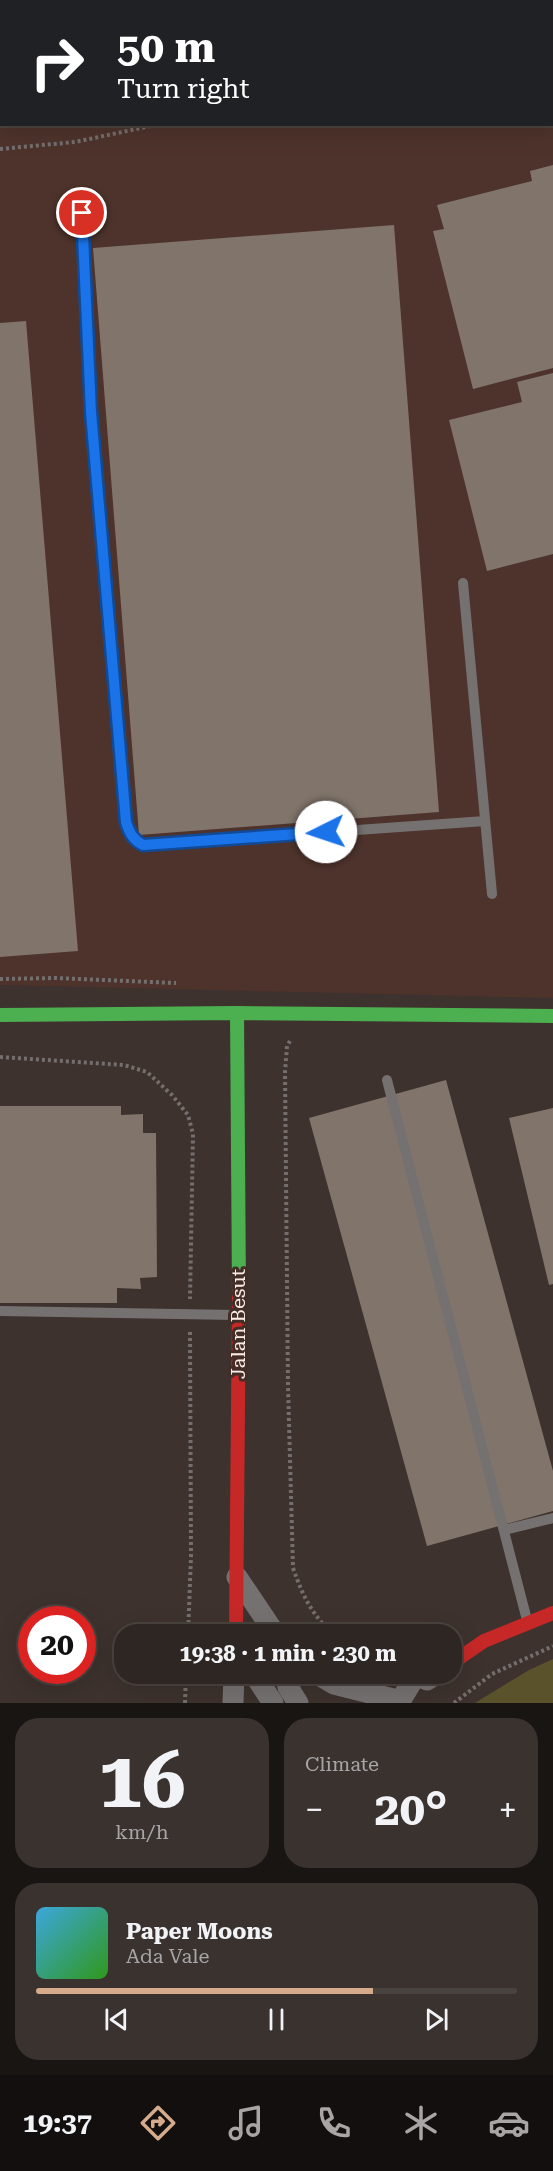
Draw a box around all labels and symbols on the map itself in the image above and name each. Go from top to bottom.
pin [56,187,107,238]
position arrow [294,800,358,864]
street label: Jalan Besut [226,1268,250,1379]
speed limit sign: 20 [18,1606,96,1684]

